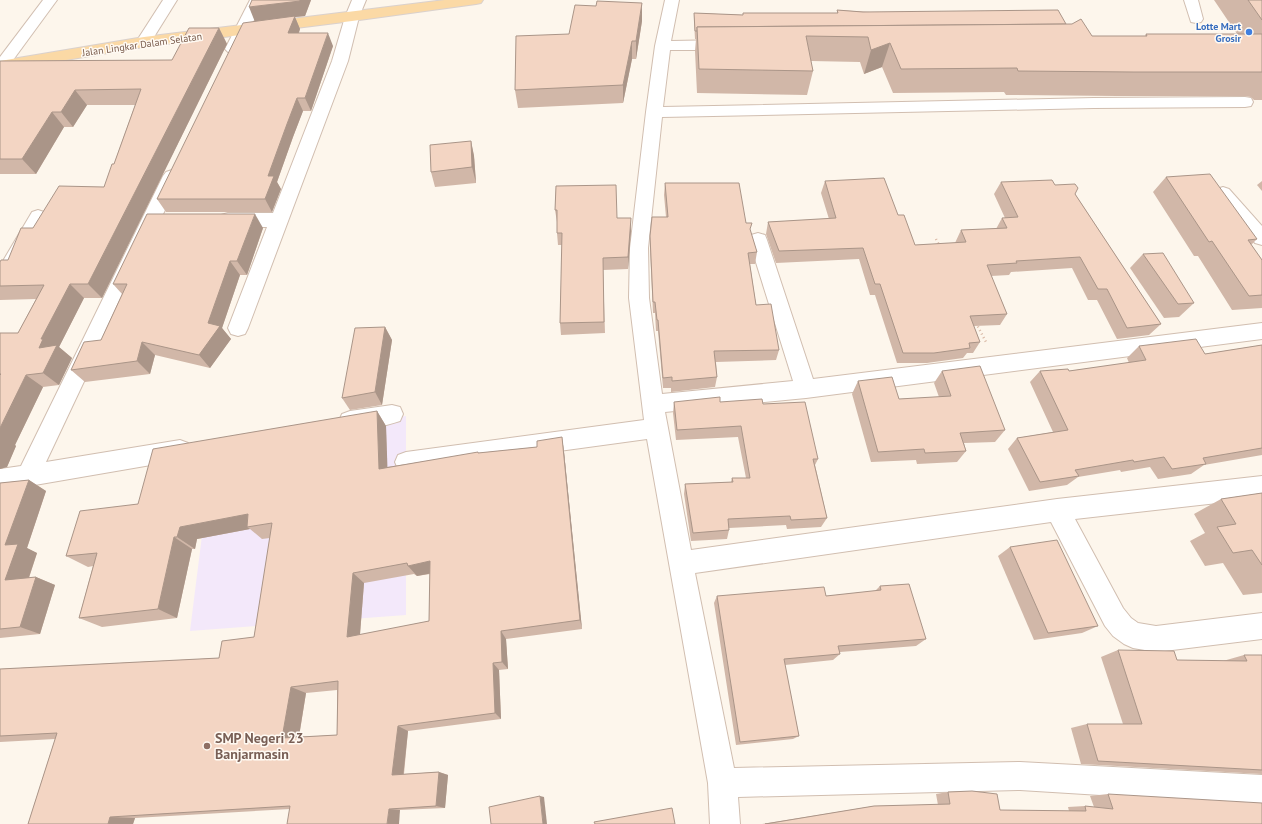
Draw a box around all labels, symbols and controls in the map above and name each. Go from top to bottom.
place label: Lotte Mart Grosir [1196,20,1242,45]
marker: Lotte Mart Grosir [1244,27,1254,37]
street label: Jalan Lingkar Dalam Selatan [80,30,203,59]
place label: SMP Negeri 23 Banjarmasin [215,729,304,763]
marker: SMP Negeri 23 Banjarmasin [202,741,212,751]

